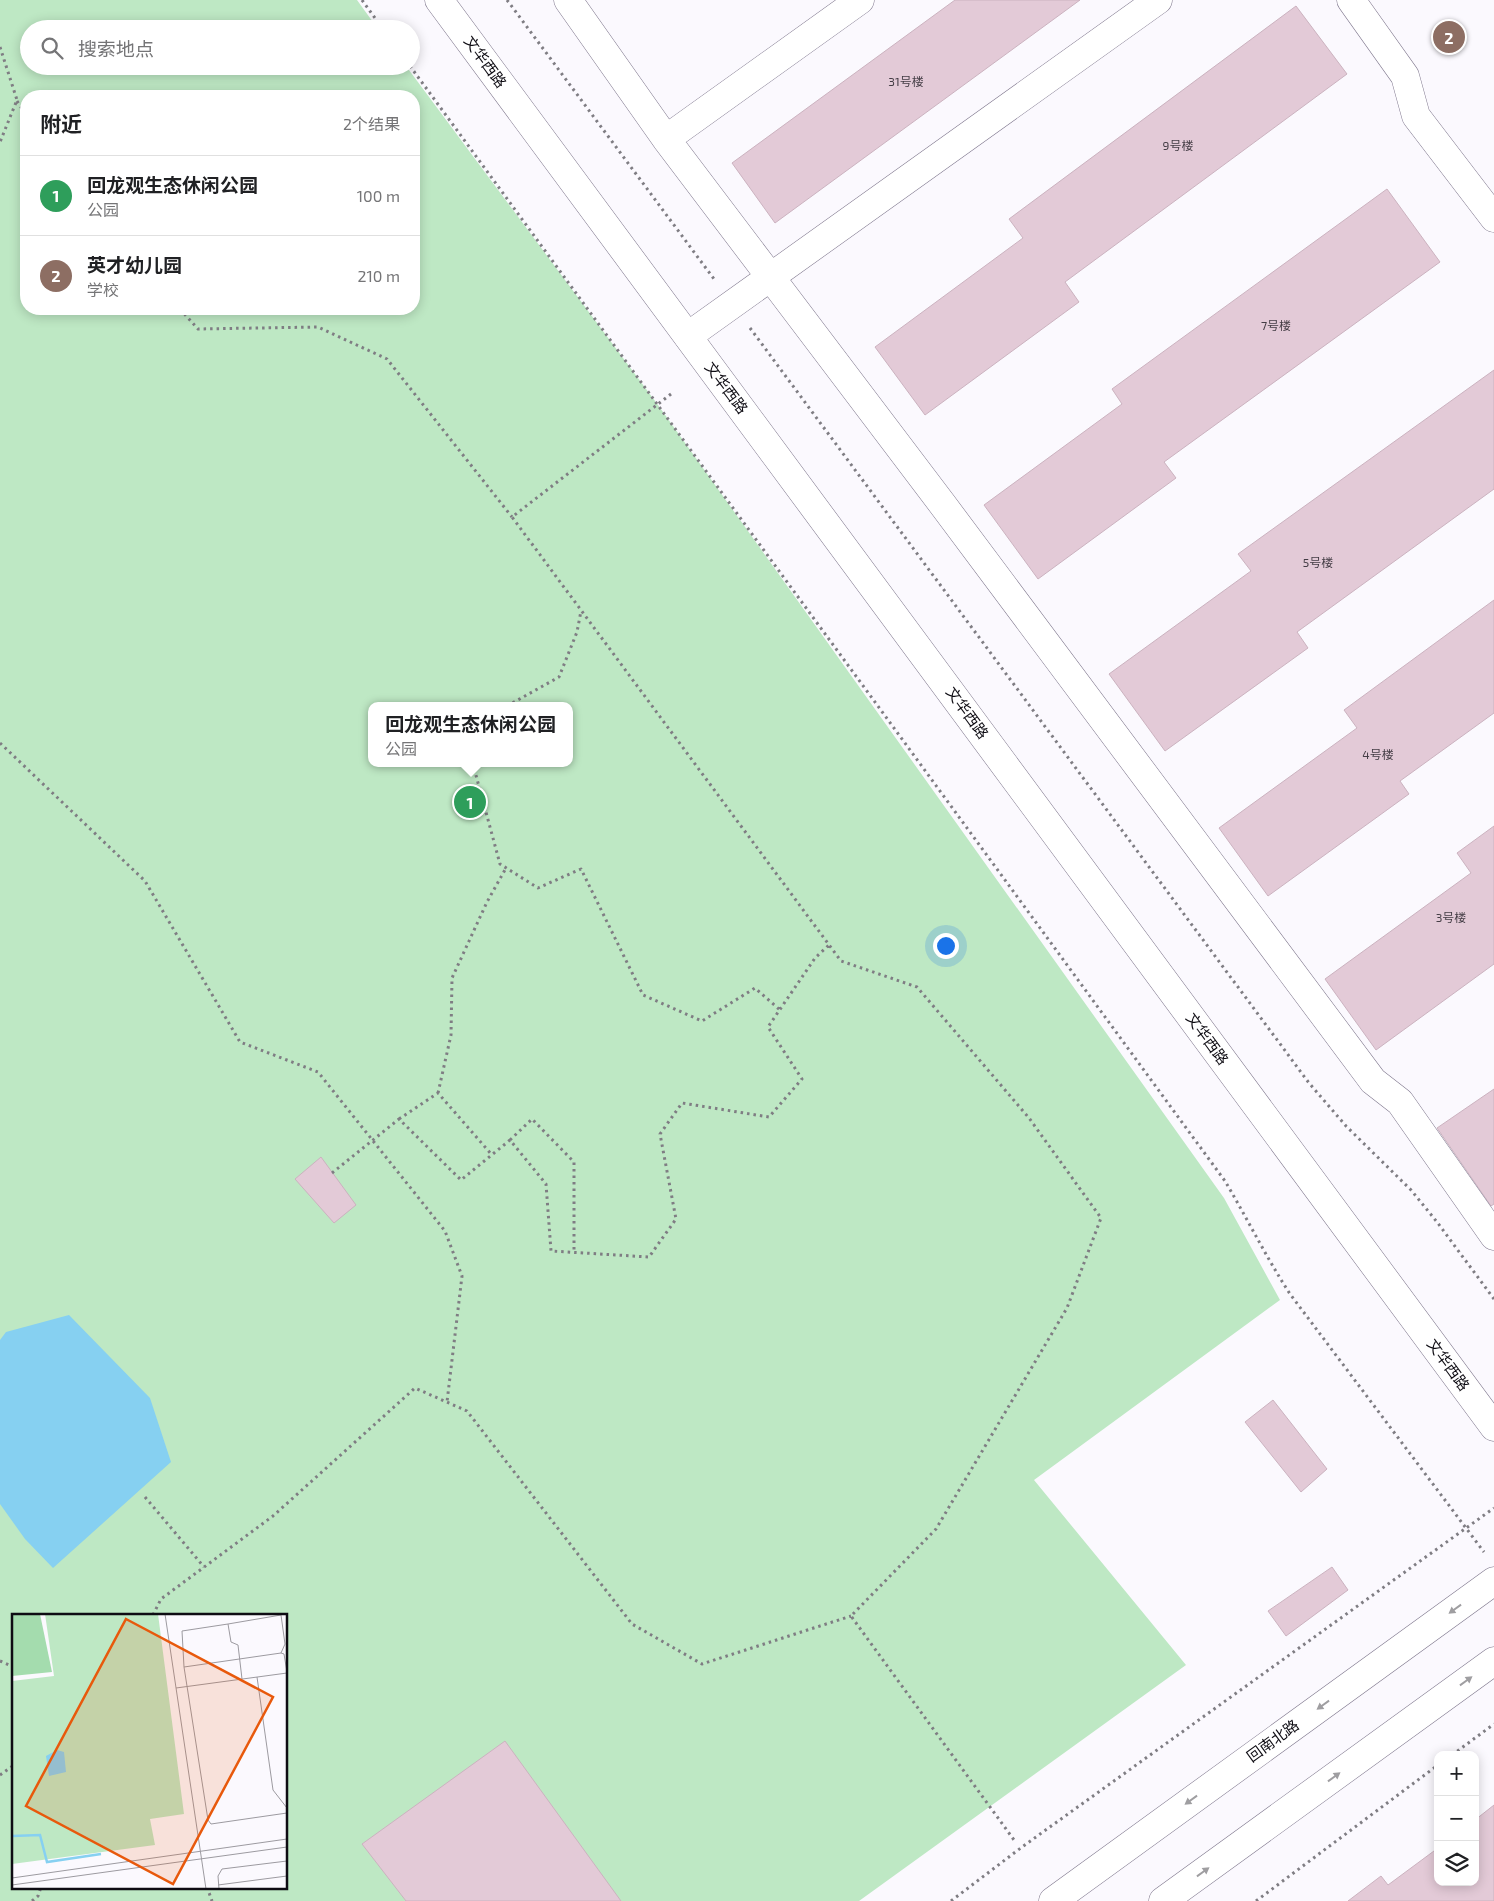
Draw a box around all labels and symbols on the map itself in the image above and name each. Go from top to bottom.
pin: 2 [1433,18,1465,56]
street label: 文华西路 [461,32,511,91]
house number: 31号楼 [888,74,924,88]
house number: 9号楼 [1163,138,1193,152]
house number: 7号楼 [1261,318,1291,332]
street label: 文华西路 [702,358,752,417]
house number: 5号楼 [1303,555,1333,569]
street label: 文华西路 [943,683,993,742]
house number: 4号楼 [1362,747,1394,761]
pin: 1 [454,783,486,821]
house number: 3号楼 [1436,910,1466,924]
your location [933,933,959,959]
street label: 文华西路 [1183,1009,1233,1068]
street label: 文华西路 [1424,1335,1474,1394]
one-way arrow [1448,1604,1461,1614]
inset map [12,1614,288,1888]
one-way arrow [1459,1676,1473,1686]
one-way arrow [1316,1700,1330,1710]
street label: 回南北路 [1243,1715,1302,1765]
one-way arrow [1327,1772,1341,1782]
one-way arrow [1185,1795,1198,1805]
one-way arrow [1196,1867,1210,1877]

